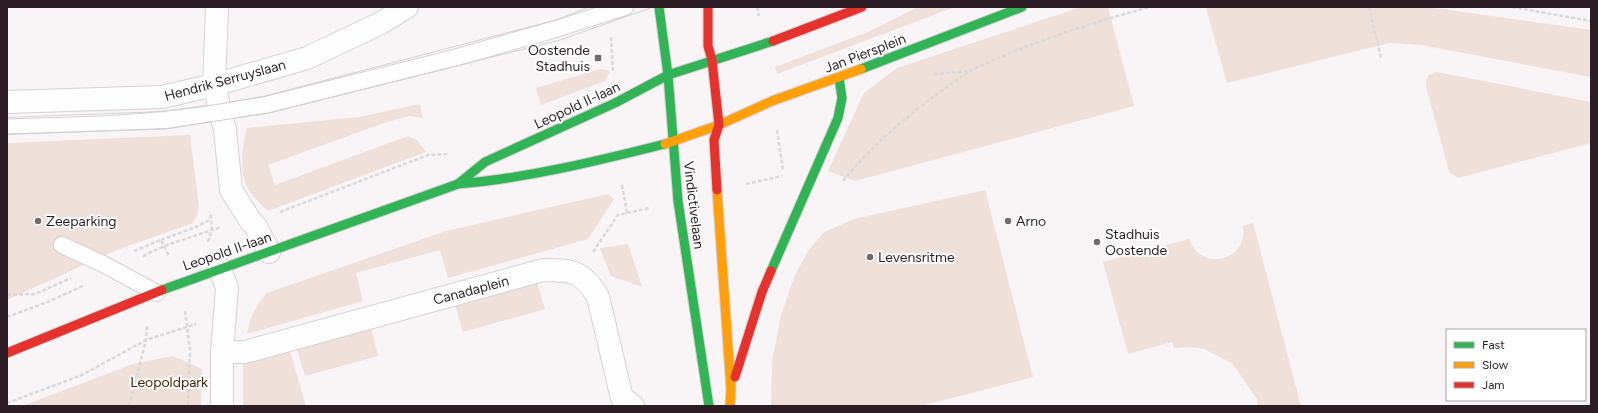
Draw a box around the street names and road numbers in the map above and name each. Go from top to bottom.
street label: Jan Piersplein [822,30,909,77]
street label: Hendrik Serruyslaan [163,56,288,105]
street label: Leopold II-laan [532,78,623,133]
street label: Vindictivelaan [680,160,707,250]
street label: Leopold II-laan [181,228,274,275]
street label: Canadaplein [431,272,511,309]

